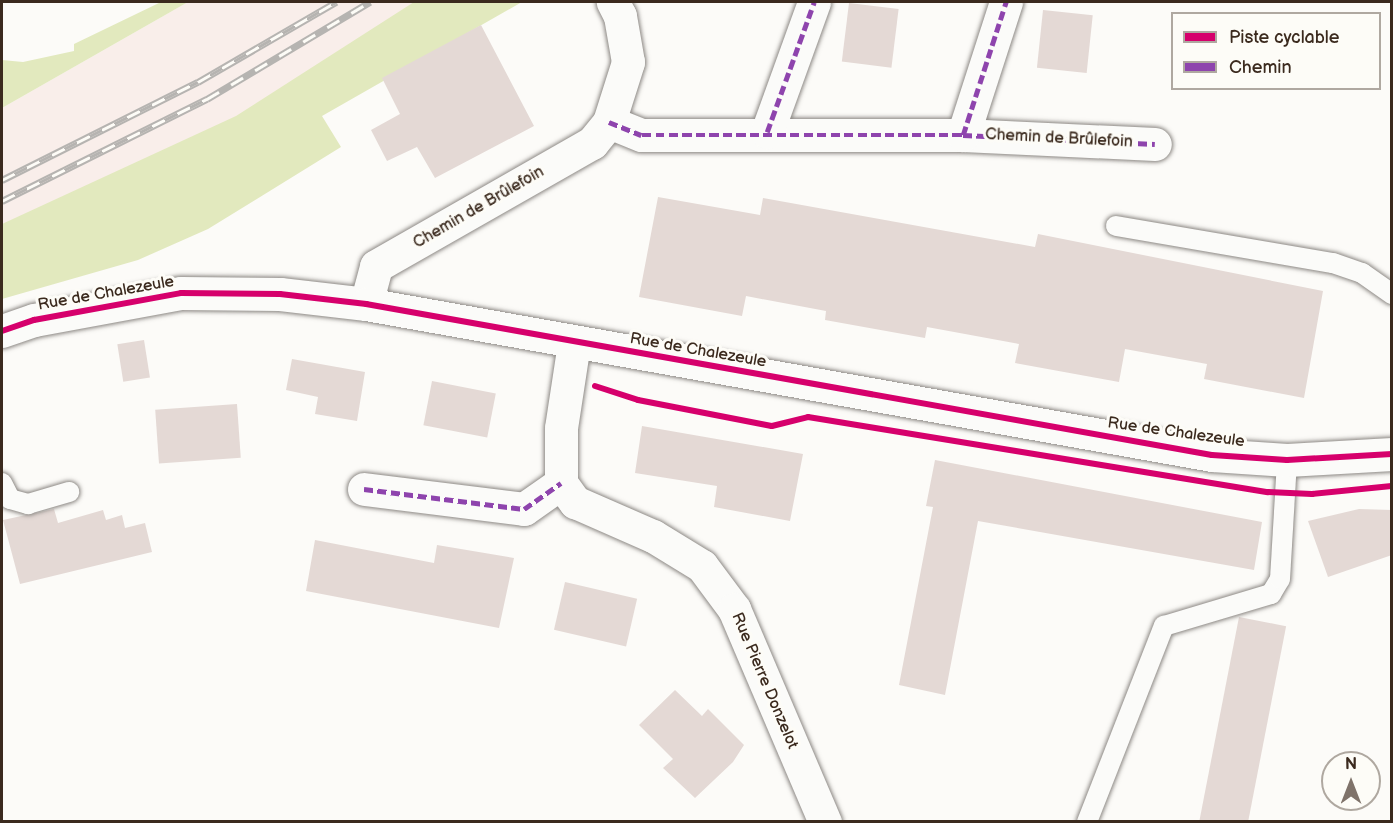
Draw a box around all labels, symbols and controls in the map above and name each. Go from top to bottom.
legend [1171,12,1381,90]
text: Piste cyclable [1229,27,1339,48]
text: Chemin [1229,57,1292,78]
street label: Chemin de Brûlefoin [985,126,1133,152]
street label: Chemin de Brûlefoin [410,163,548,253]
street label: Rue de Chalezeule [36,273,176,315]
street label: Rue de Chalezeule [628,330,768,372]
street label: Rue de Chalezeule [1106,414,1246,452]
street label: Rue Pierre Donzelot [727,610,801,752]
north arrow [1321,751,1381,811]
text: N [1345,755,1357,774]

